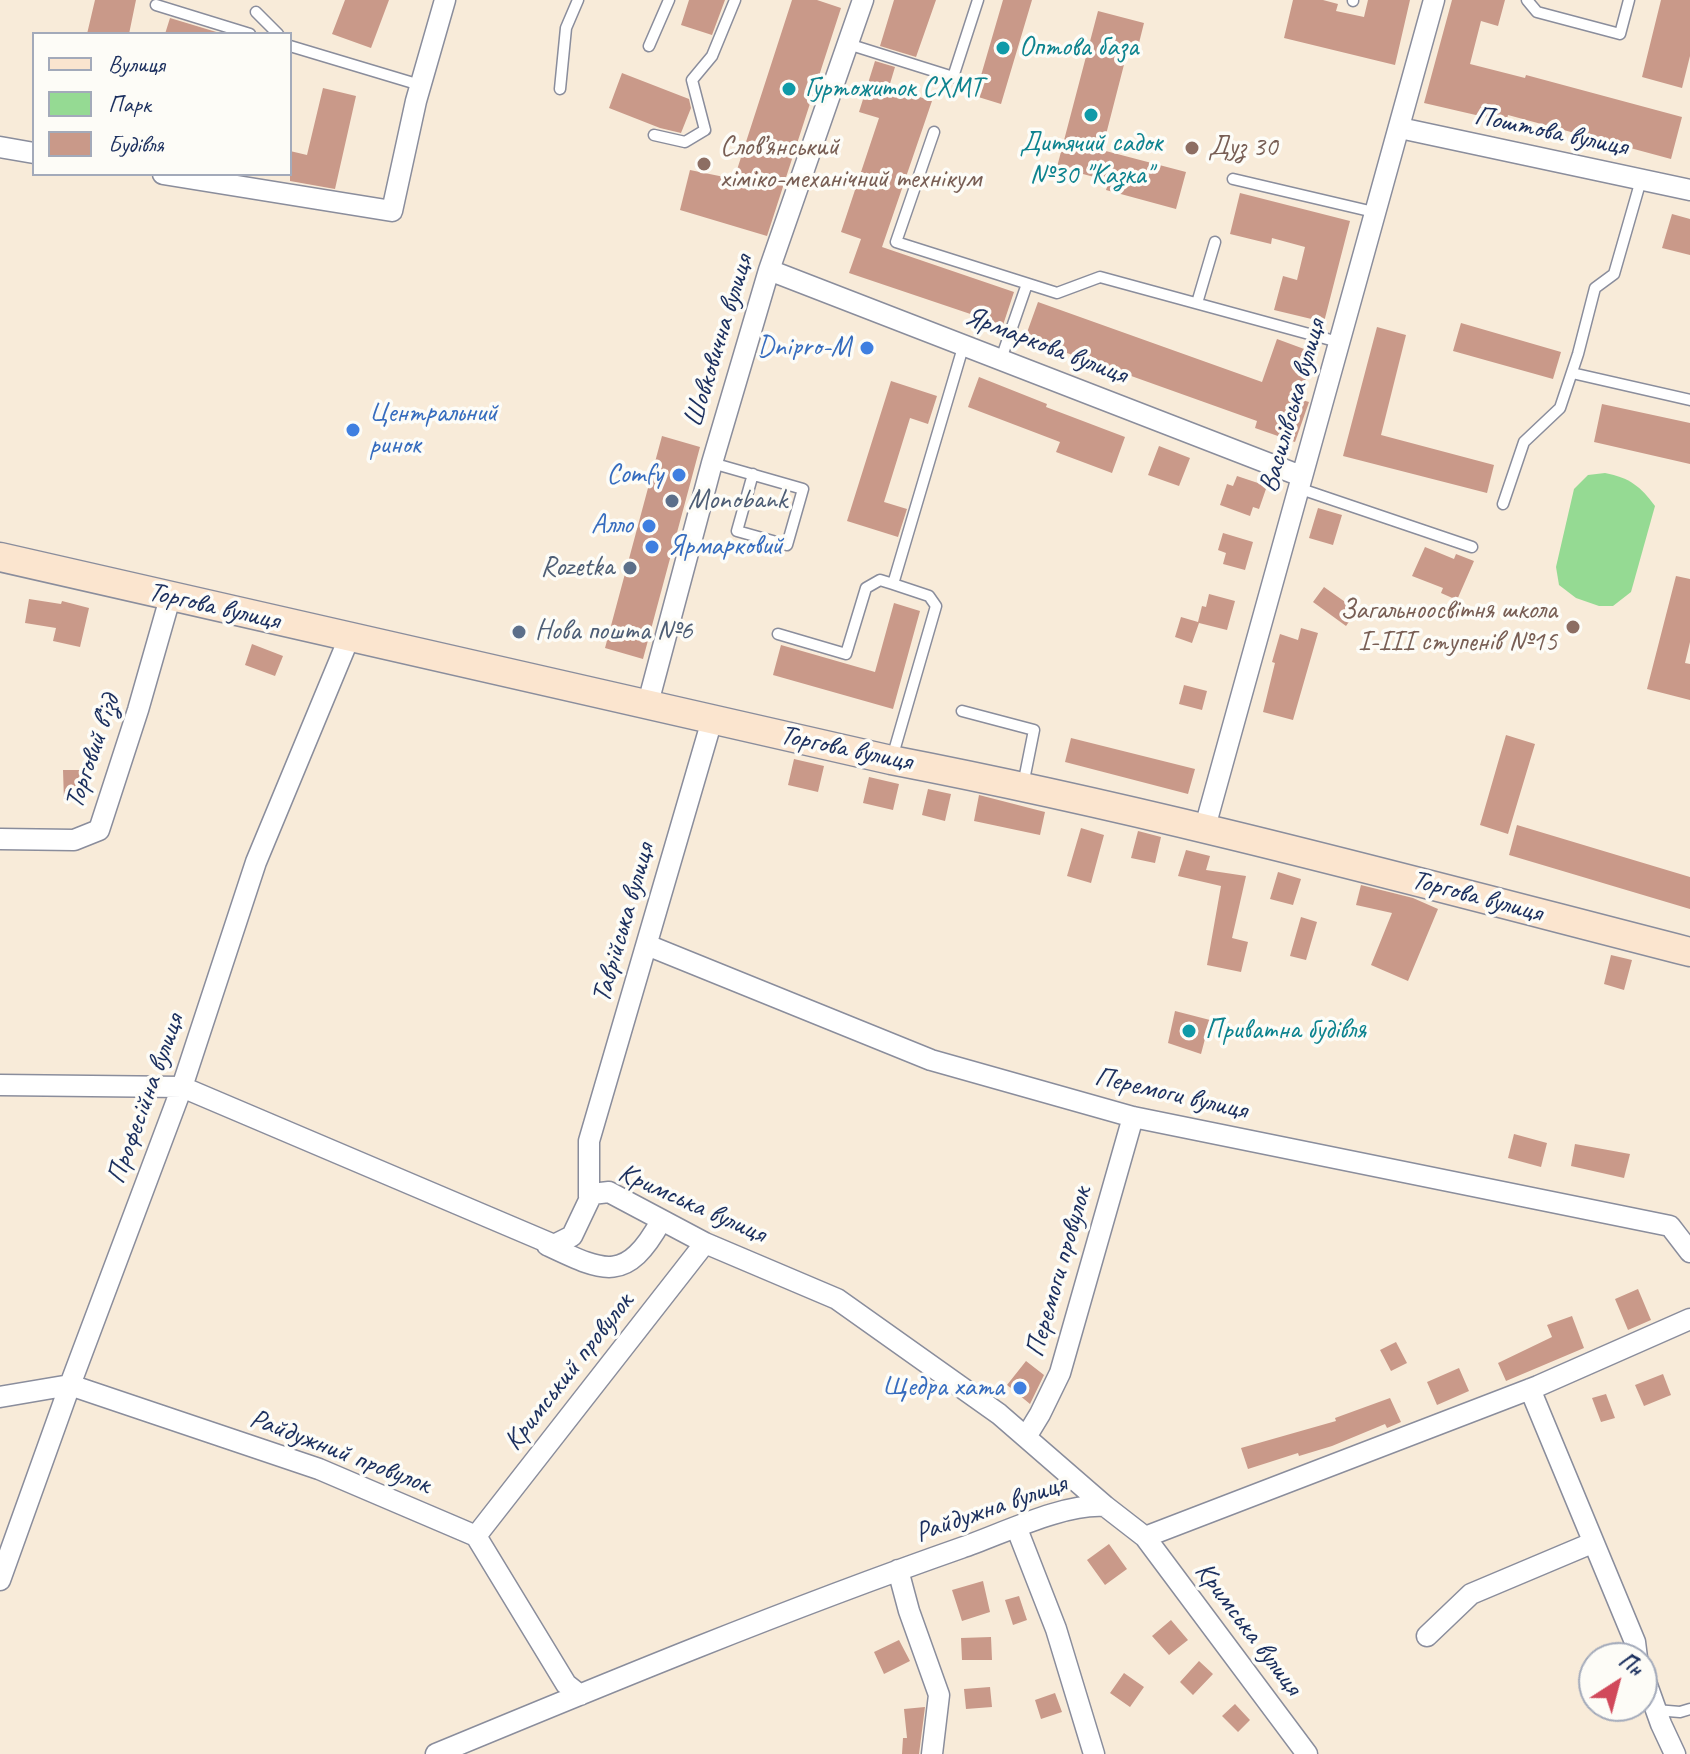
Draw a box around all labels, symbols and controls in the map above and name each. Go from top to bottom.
place label: Оптова база [1019,31,1138,65]
legend [32,32,292,176]
marker: Оптова база [994,39,1012,57]
text: Вулиця [108,49,165,79]
place label: Гуртожиток СХМТ [805,72,983,106]
marker: Гуртожиток СХМТ [780,80,798,98]
text: Парк [108,89,151,119]
street label: Поштова вулиця [1471,99,1631,165]
marker: Дитячий садок №30 "Казка" [1082,106,1100,124]
place label: Дитячий садок №30 "Казка" [1020,127,1162,193]
text: Будівля [108,129,164,159]
place label: Слов’янський хіміко-механічний технікум [720,131,981,197]
place label: Дуз 30 [1208,131,1277,165]
marker: Дуз 30 [1183,139,1201,157]
marker: Слов’янський хіміко-механічний технікум [695,155,713,173]
street label: Шовковична вулиця [677,251,761,431]
street label: Ярмаркова вулиця [960,300,1132,392]
street label: Василівська вулиця [1252,316,1334,496]
place label: Dnipro-M [757,331,851,365]
marker: Dnipro-M [858,339,876,357]
place label: Центральний ринок [369,397,497,463]
marker: Центральний ринок [344,421,362,439]
place label: Comfy [607,458,663,492]
marker: Comfy [670,466,688,484]
place label: Monobank [688,484,787,518]
marker: Monobank [663,492,681,510]
place label: Алло [591,509,633,543]
marker: Алло [640,517,658,535]
place label: Ярмарковий [668,530,783,564]
marker: Ярмарковий [643,538,661,556]
place label: Rozetka [540,551,614,585]
marker: Rozetka [621,559,639,577]
street label: Торгова вулиця [145,576,283,638]
place label: Загальноосвітня школа І-ІІІ ступенів №15 [1340,594,1557,660]
place label: Нова пошта №6 [535,615,692,649]
marker: Загальноосвітня школа І-ІІІ ступенів №15 [1564,618,1582,636]
marker: Нова пошта №6 [510,623,528,641]
street label: Торговий в’їзд [58,691,128,813]
street label: Торгова вулиця [777,719,915,779]
street label: Таврійська вулиця [585,839,663,1007]
street label: Торгова вулиця [1408,863,1546,931]
street label: Професійна вулиця [100,1010,192,1188]
place label: Приватна будівля [1205,1014,1366,1048]
marker: Приватна будівля [1180,1022,1198,1040]
street label: Перемоги вулиця [1091,1060,1251,1128]
street label: Кримська вулиця [613,1156,771,1252]
street label: Перемоги провулок [1019,1183,1099,1361]
street label: Кримський провулок [497,1286,641,1458]
place label: Щедра хата [883,1371,1004,1405]
marker: Щедра хата [1011,1379,1029,1397]
street label: Райдужний провулок [245,1402,435,1502]
street label: Райдужна вулиця [911,1467,1071,1551]
street label: Кримська вулиця [1187,1556,1309,1702]
north arrow [1578,1642,1658,1722]
text: Пн [1613,1646,1648,1682]

